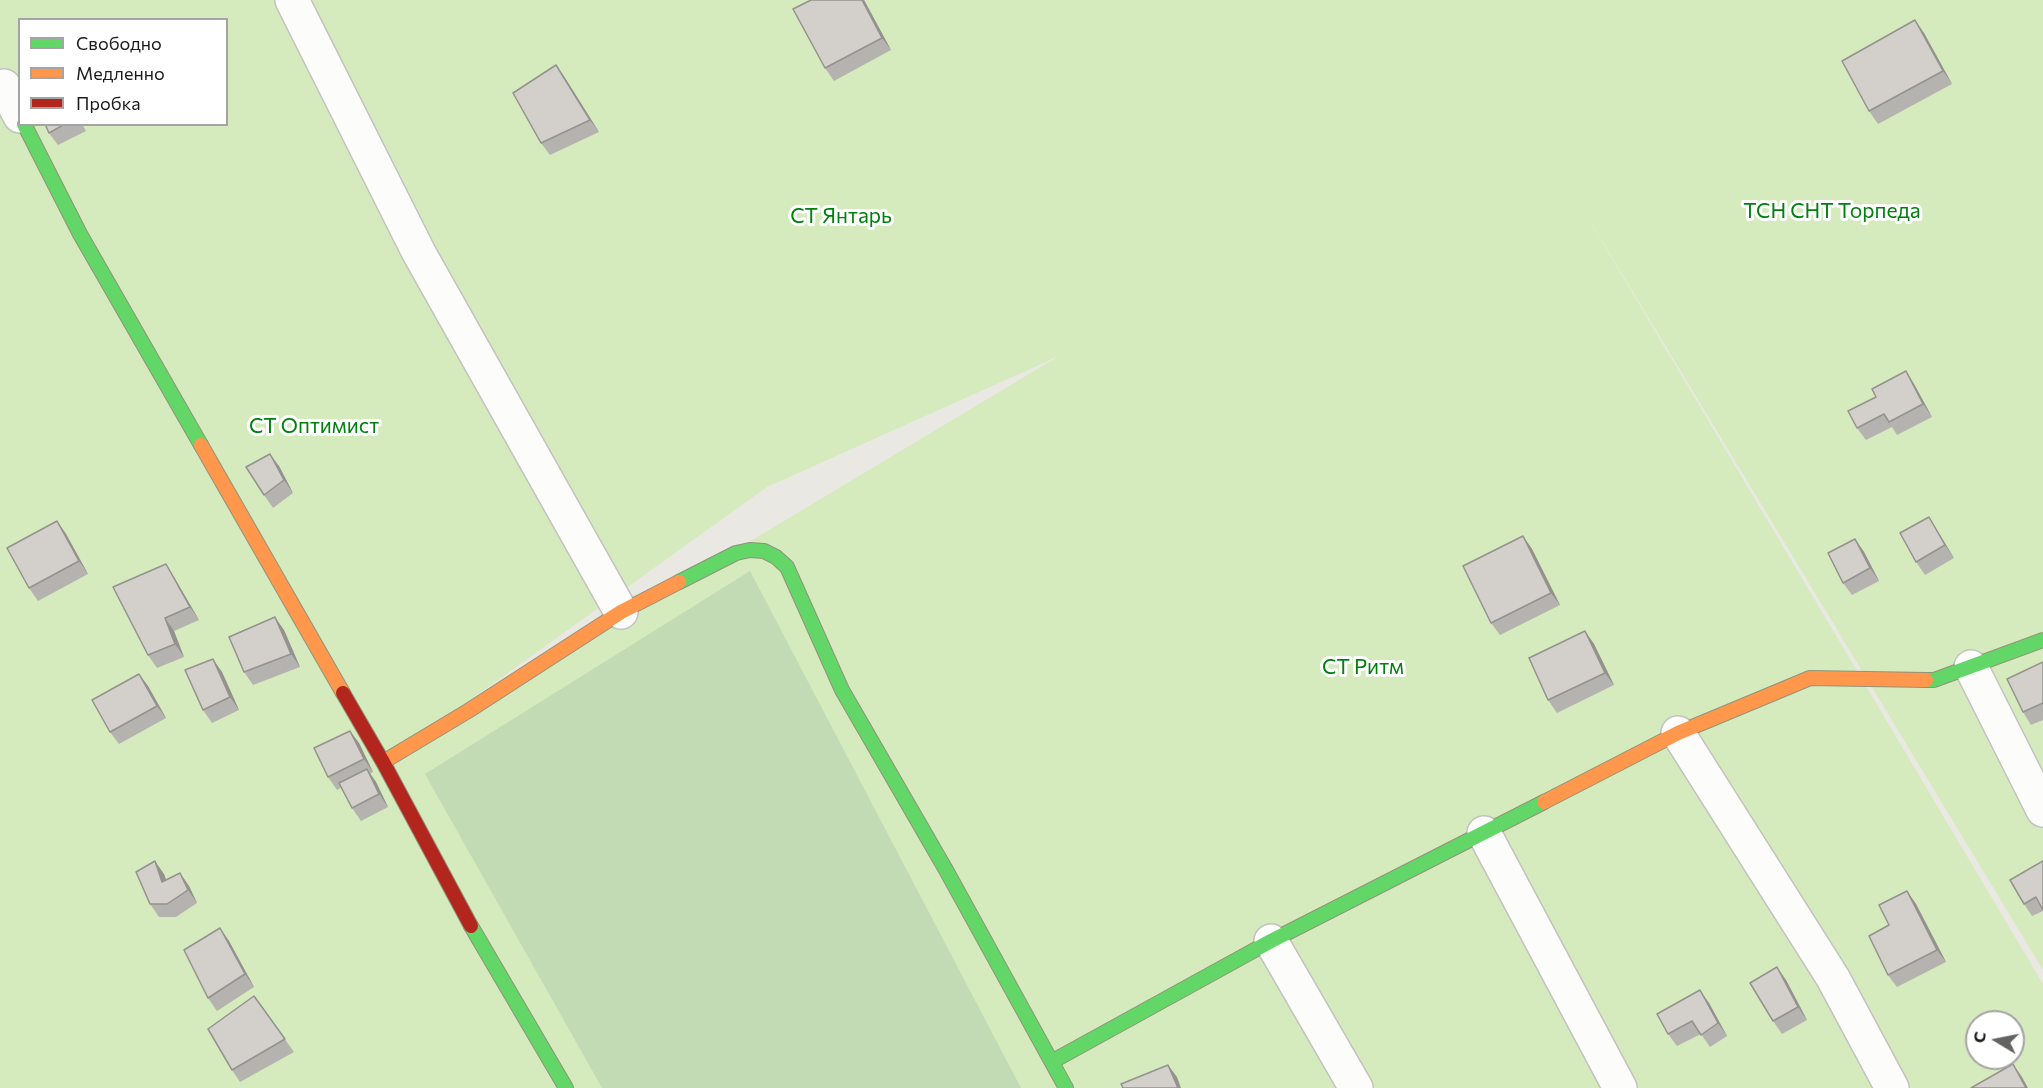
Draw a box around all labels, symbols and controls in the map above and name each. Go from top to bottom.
legend [18,18,228,126]
text: Свободно [76,32,162,54]
text: Медленно [76,62,165,84]
text: Пробка [76,92,141,114]
park label: ТСН СНТ Торпеда [1743,198,1921,224]
park label: СТ Янтарь [790,203,892,229]
park label: СТ Оптимист [249,413,379,439]
park label: СТ Ритм [1322,654,1404,680]
north arrow [1965,1010,2025,1070]
text: С [1968,1030,1989,1044]

